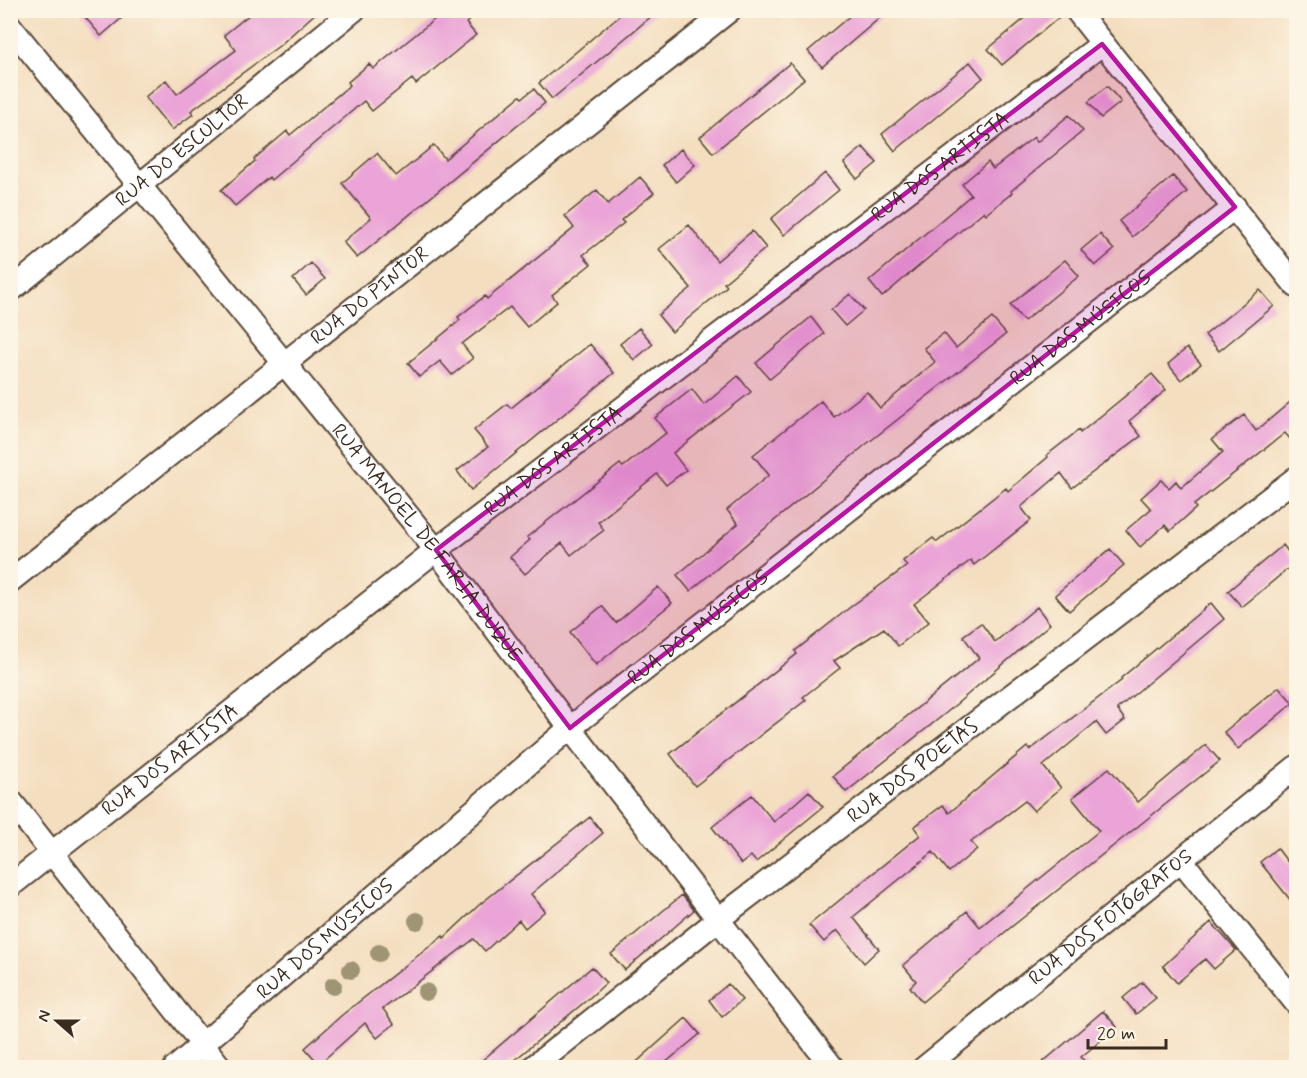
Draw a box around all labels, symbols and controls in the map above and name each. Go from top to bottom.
street label: RUA DO ESCULTOR [110,88,254,213]
street label: RUA DOS ARTISTA [865,105,1015,228]
street label: RUA DO PINTOR [305,240,434,351]
street label: RUA DOS MÚSICOS [1004,264,1157,392]
street label: RUA DOS ARTISTA [478,399,628,522]
street label: RUA MANOEL DE FARIA DUQUE [325,418,529,667]
street label: RUA DOS MÚSICOS [622,564,775,692]
street label: RUA DOS ARTISTA [96,697,244,822]
street label: RUA DOS POETAS [842,712,984,829]
street label: RUA DOS FOTÓGRAFOS [1023,843,1198,991]
street label: RUA DOS MÚSICOS [251,872,399,1005]
north arrow [27,991,87,1051]
text: N [33,1007,56,1025]
scale bar [1088,1012,1166,1050]
text: 20 m [1097,1022,1135,1046]

